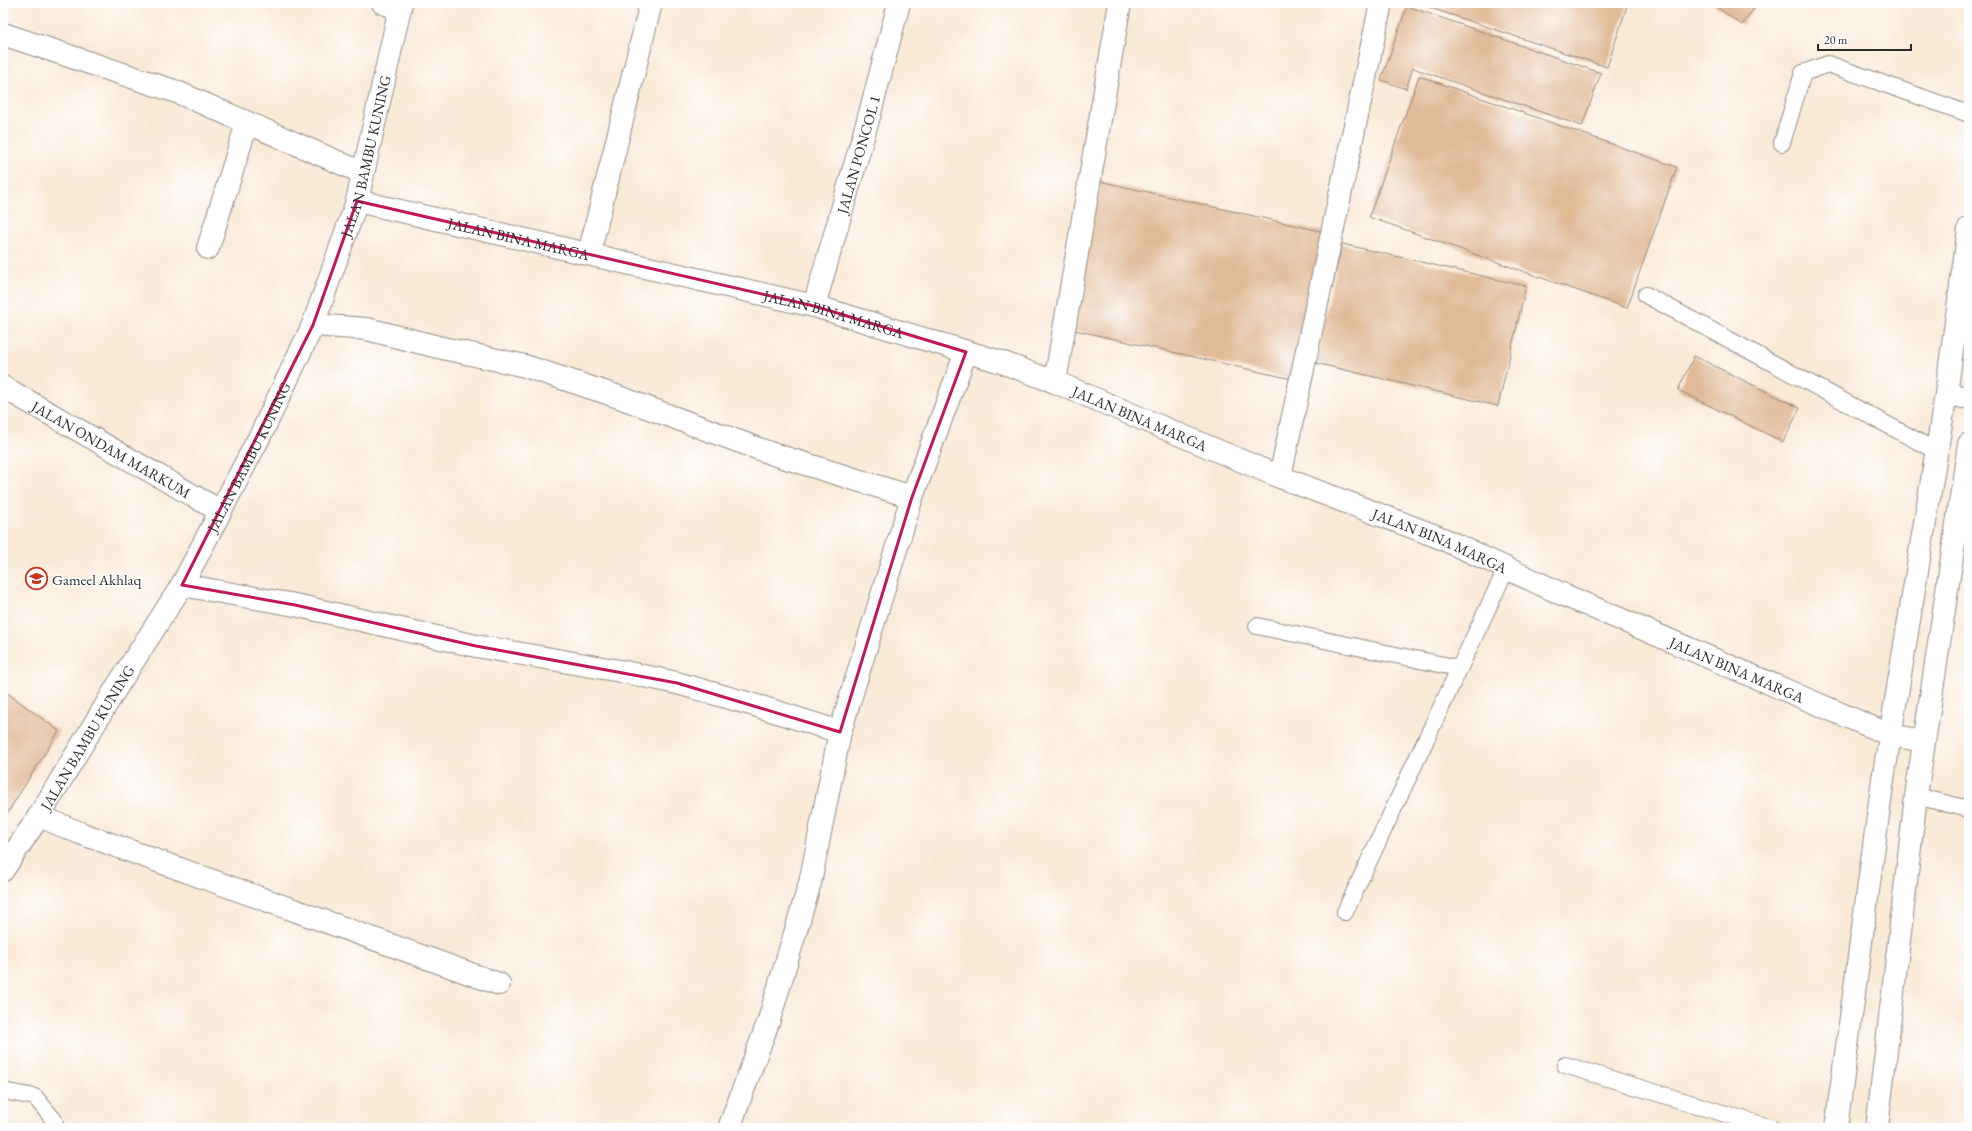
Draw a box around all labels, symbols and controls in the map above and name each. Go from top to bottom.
scale bar [1818,26,1911,52]
text: 20 m [1824,32,1848,48]
street label: JALAN BAMBU KUNING [335,73,394,241]
street label: JALAN PONCOL 1 [831,93,884,218]
street label: JALAN BINA MARGA [444,212,592,264]
street label: JALAN BINA MARGA [760,285,907,342]
street label: JALAN BAMBU KUNING [201,378,294,537]
street label: JALAN BINA MARGA [1068,380,1211,455]
street label: JALAN ONDAM MARKUM [27,395,194,502]
street label: JALAN BINA MARGA [1368,503,1511,577]
school or university icon: Gameel Akhlaq [23,566,49,592]
place label: Gameel Akhlaq [52,570,141,589]
street label: JALAN BINA MARGA [1665,631,1808,707]
street label: JALAN BAMBU KUNING [34,661,138,815]

